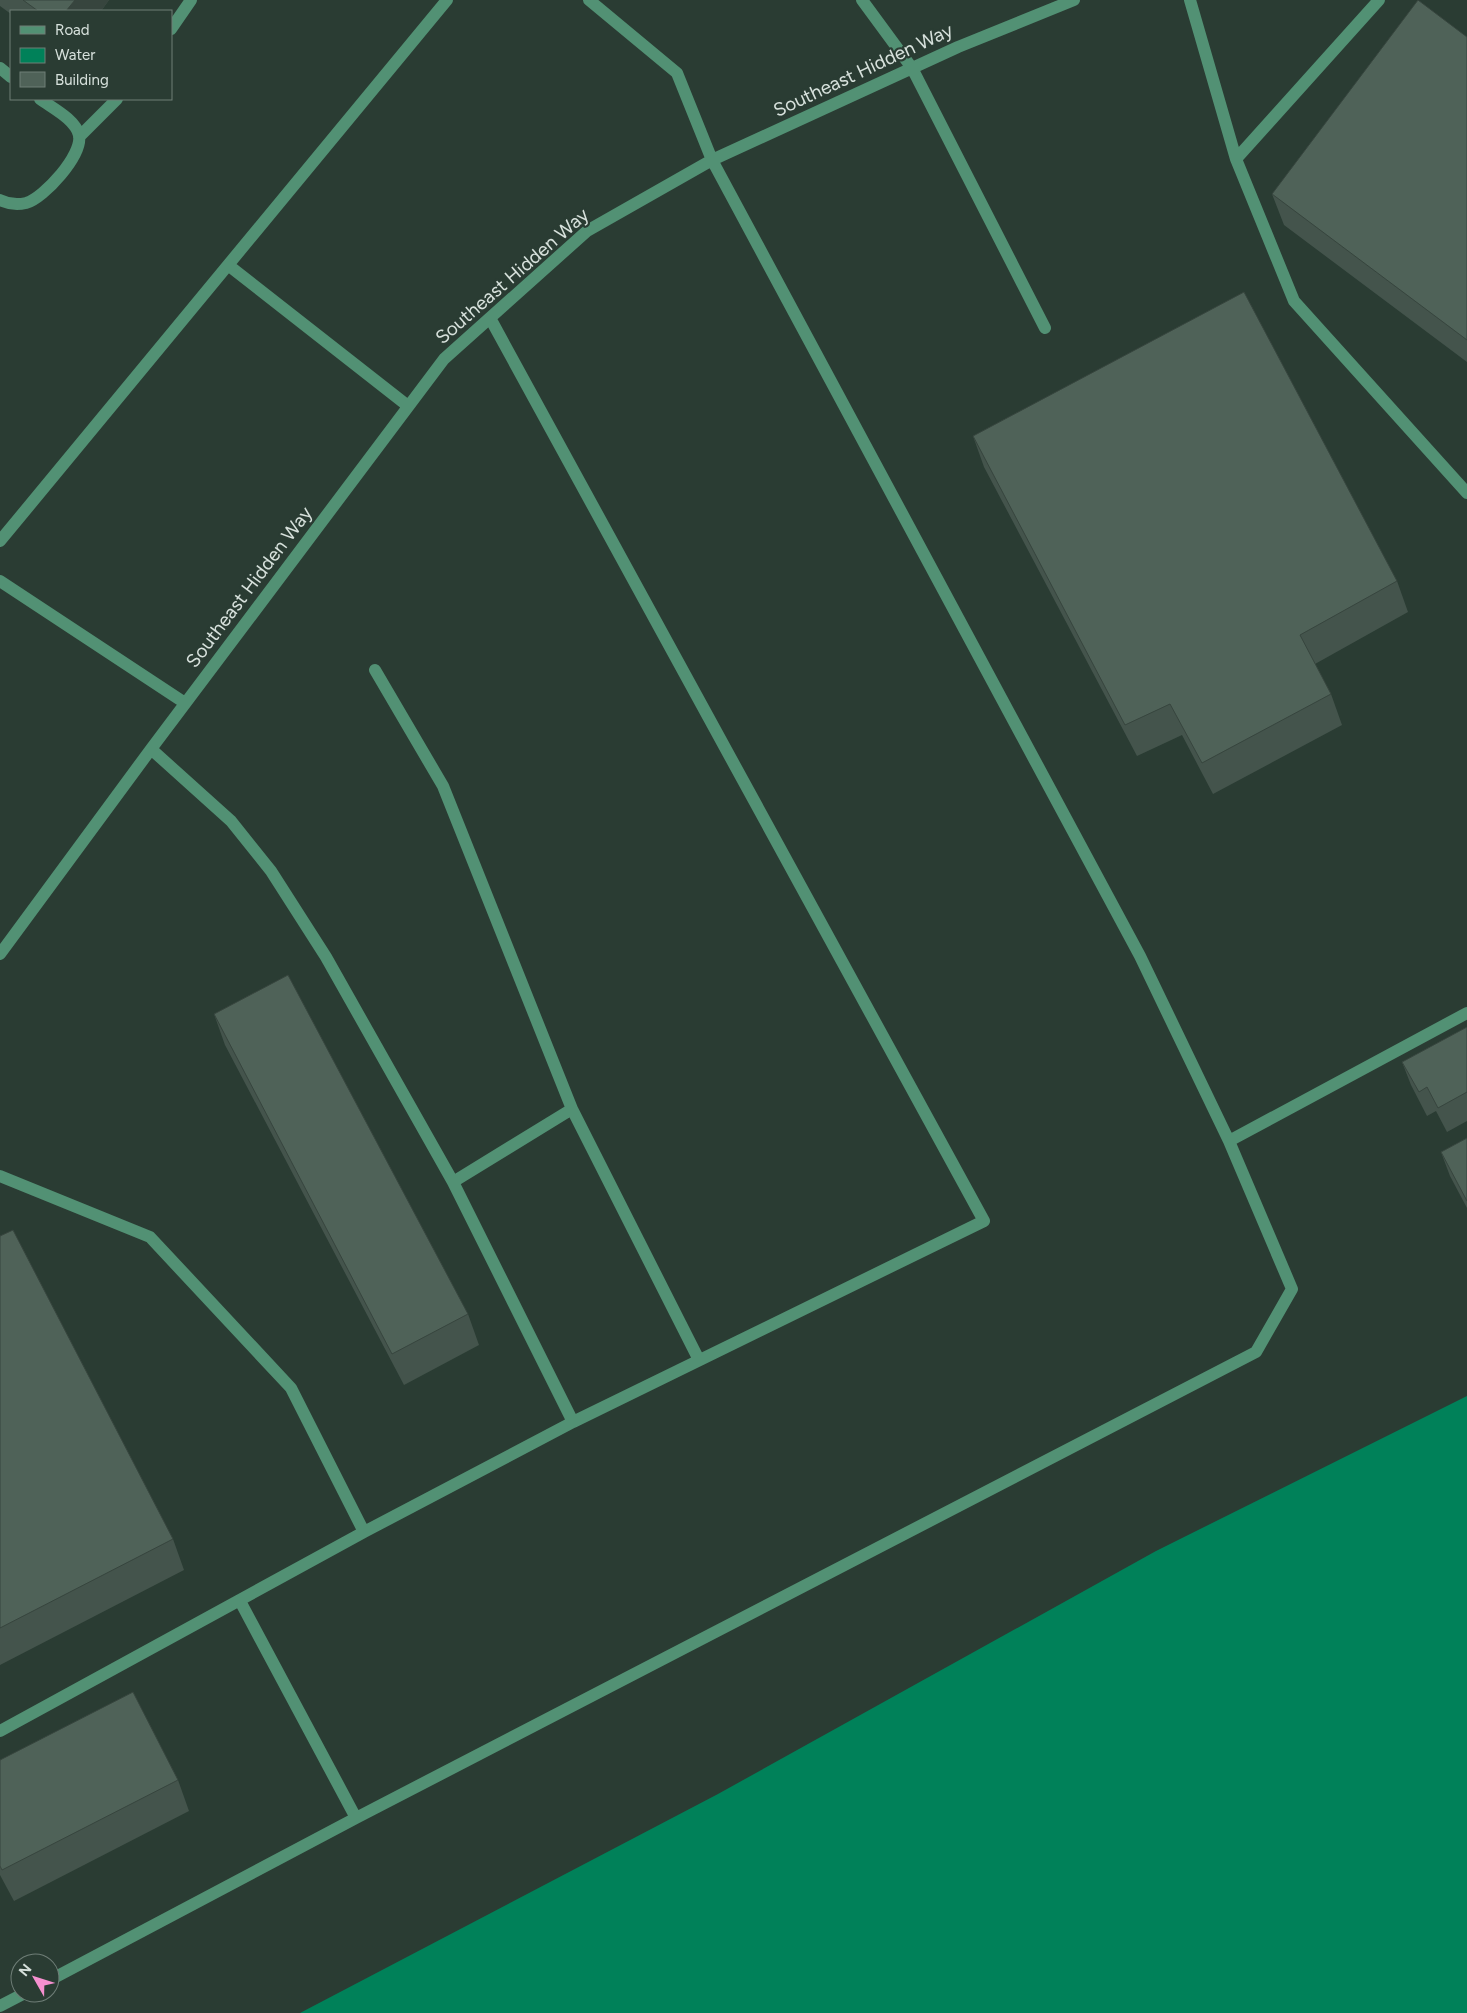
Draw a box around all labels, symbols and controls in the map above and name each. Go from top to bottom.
legend [10,10,172,100]
street label: Southeast Hidden Way [770,18,956,122]
text: Road [55,21,90,39]
text: Water [55,46,95,64]
text: Building [55,71,109,89]
street label: Southeast Hidden Way [431,203,593,349]
street label: Southeast Hidden Way [181,502,317,672]
north arrow [10,1953,60,2003]
text: N [15,1961,35,1980]

